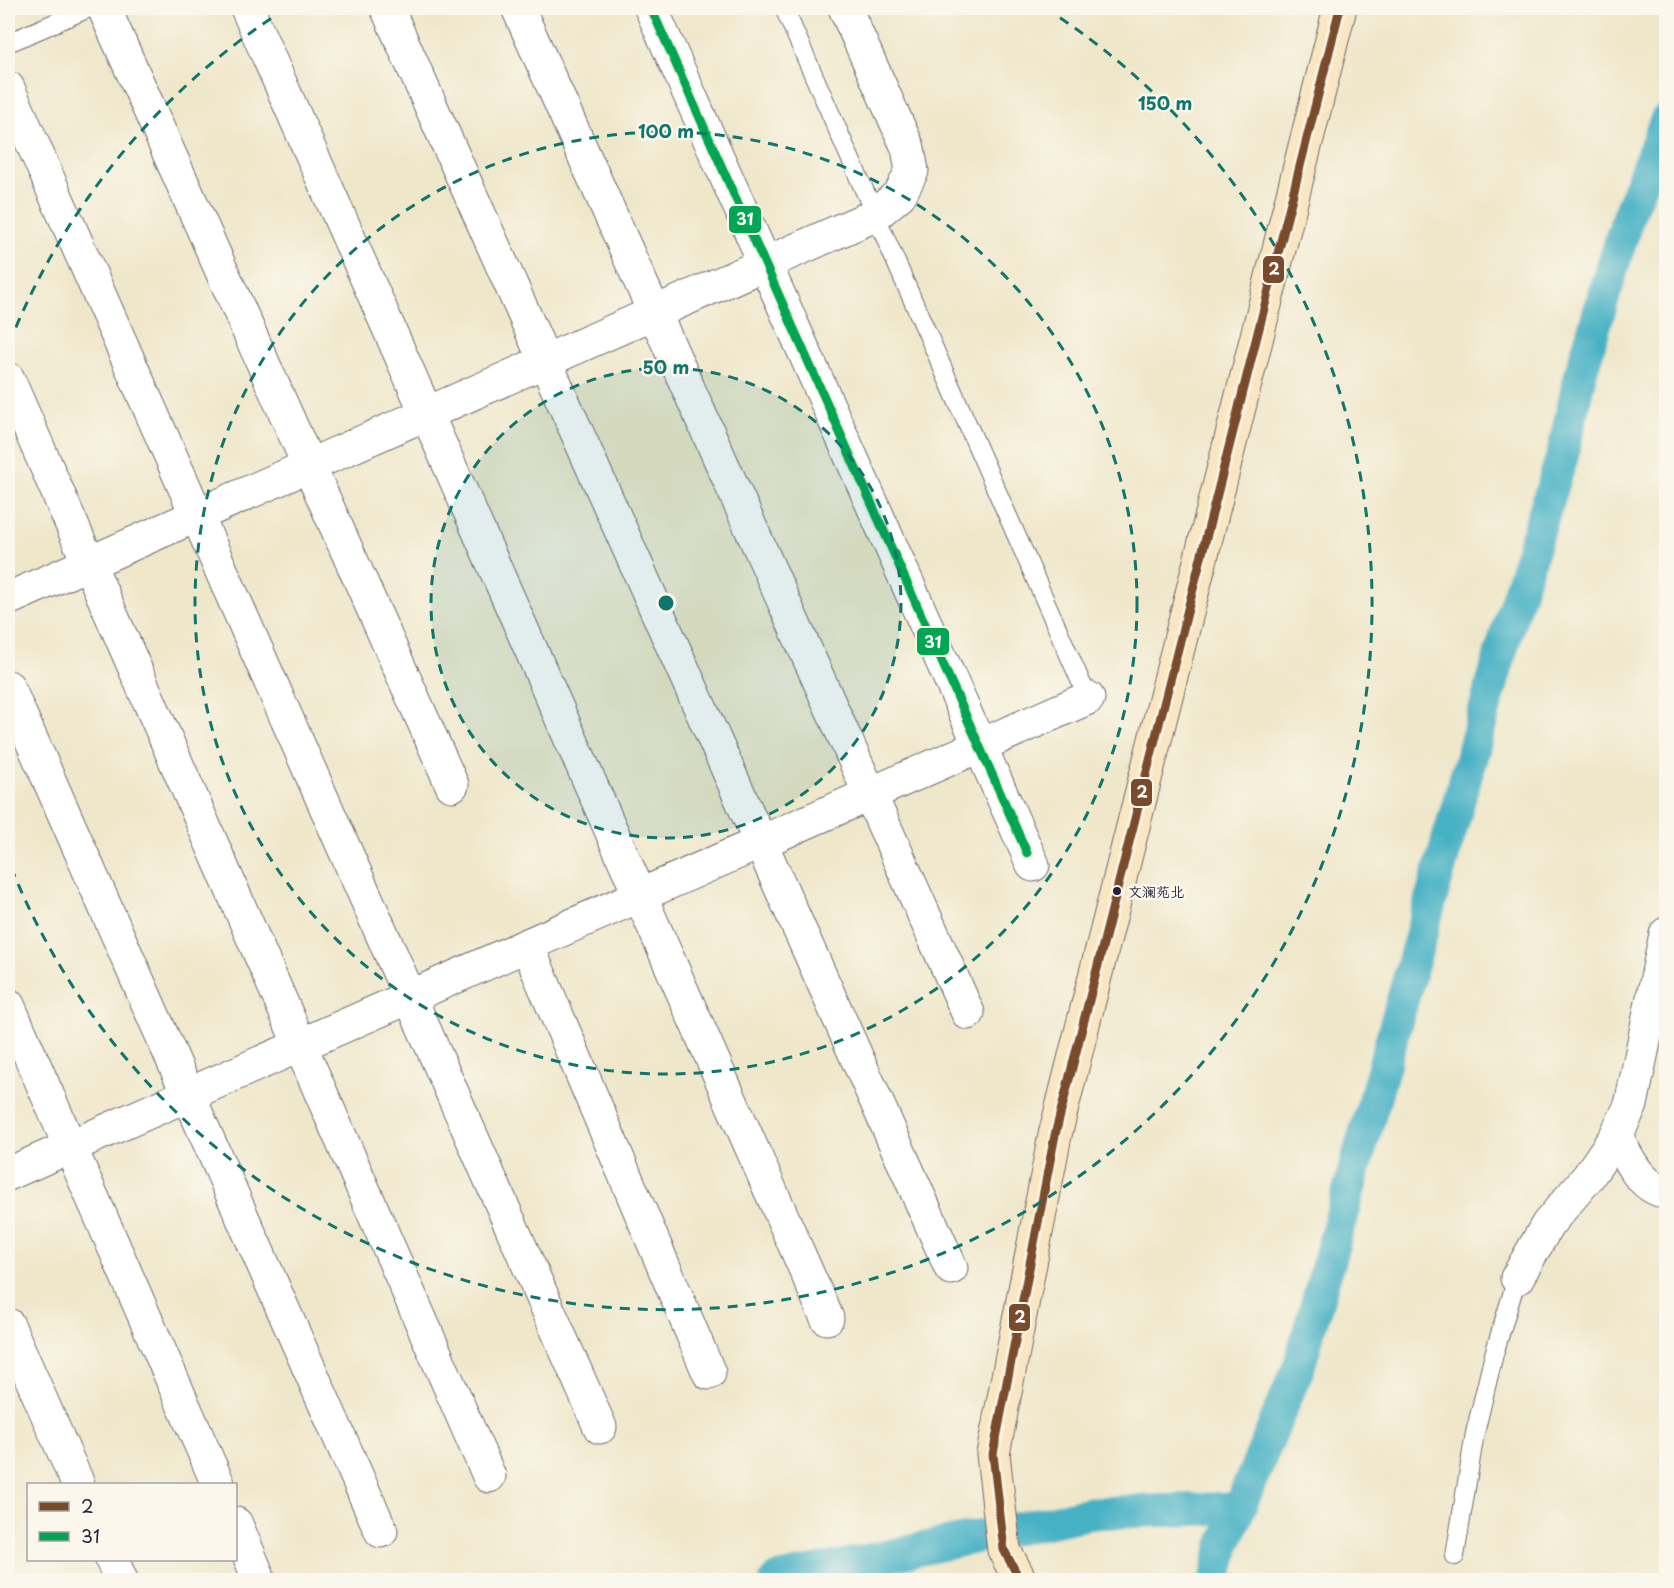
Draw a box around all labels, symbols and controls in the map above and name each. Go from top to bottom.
text: 150 m [1138,89,1192,116]
text: 100 m [638,117,694,144]
line badge: 31 [728,205,762,234]
text: 31 [736,206,754,230]
line badge: 2 [1262,255,1285,284]
text: 2 [1268,256,1280,280]
text: 50 m [643,353,689,380]
centre of rings [656,593,676,613]
line badge: 31 [916,627,950,656]
text: 31 [924,629,942,653]
line badge: 2 [1130,778,1153,807]
text: 2 [1136,779,1148,803]
place label: 文澜苑北 [1128,881,1184,902]
marker: 文澜苑北 [1111,885,1123,897]
line badge: 2 [1008,1303,1031,1332]
text: 2 [1014,1304,1026,1328]
legend [27,1483,237,1561]
text: 2 [81,1492,94,1519]
text: 31 [81,1522,100,1549]

